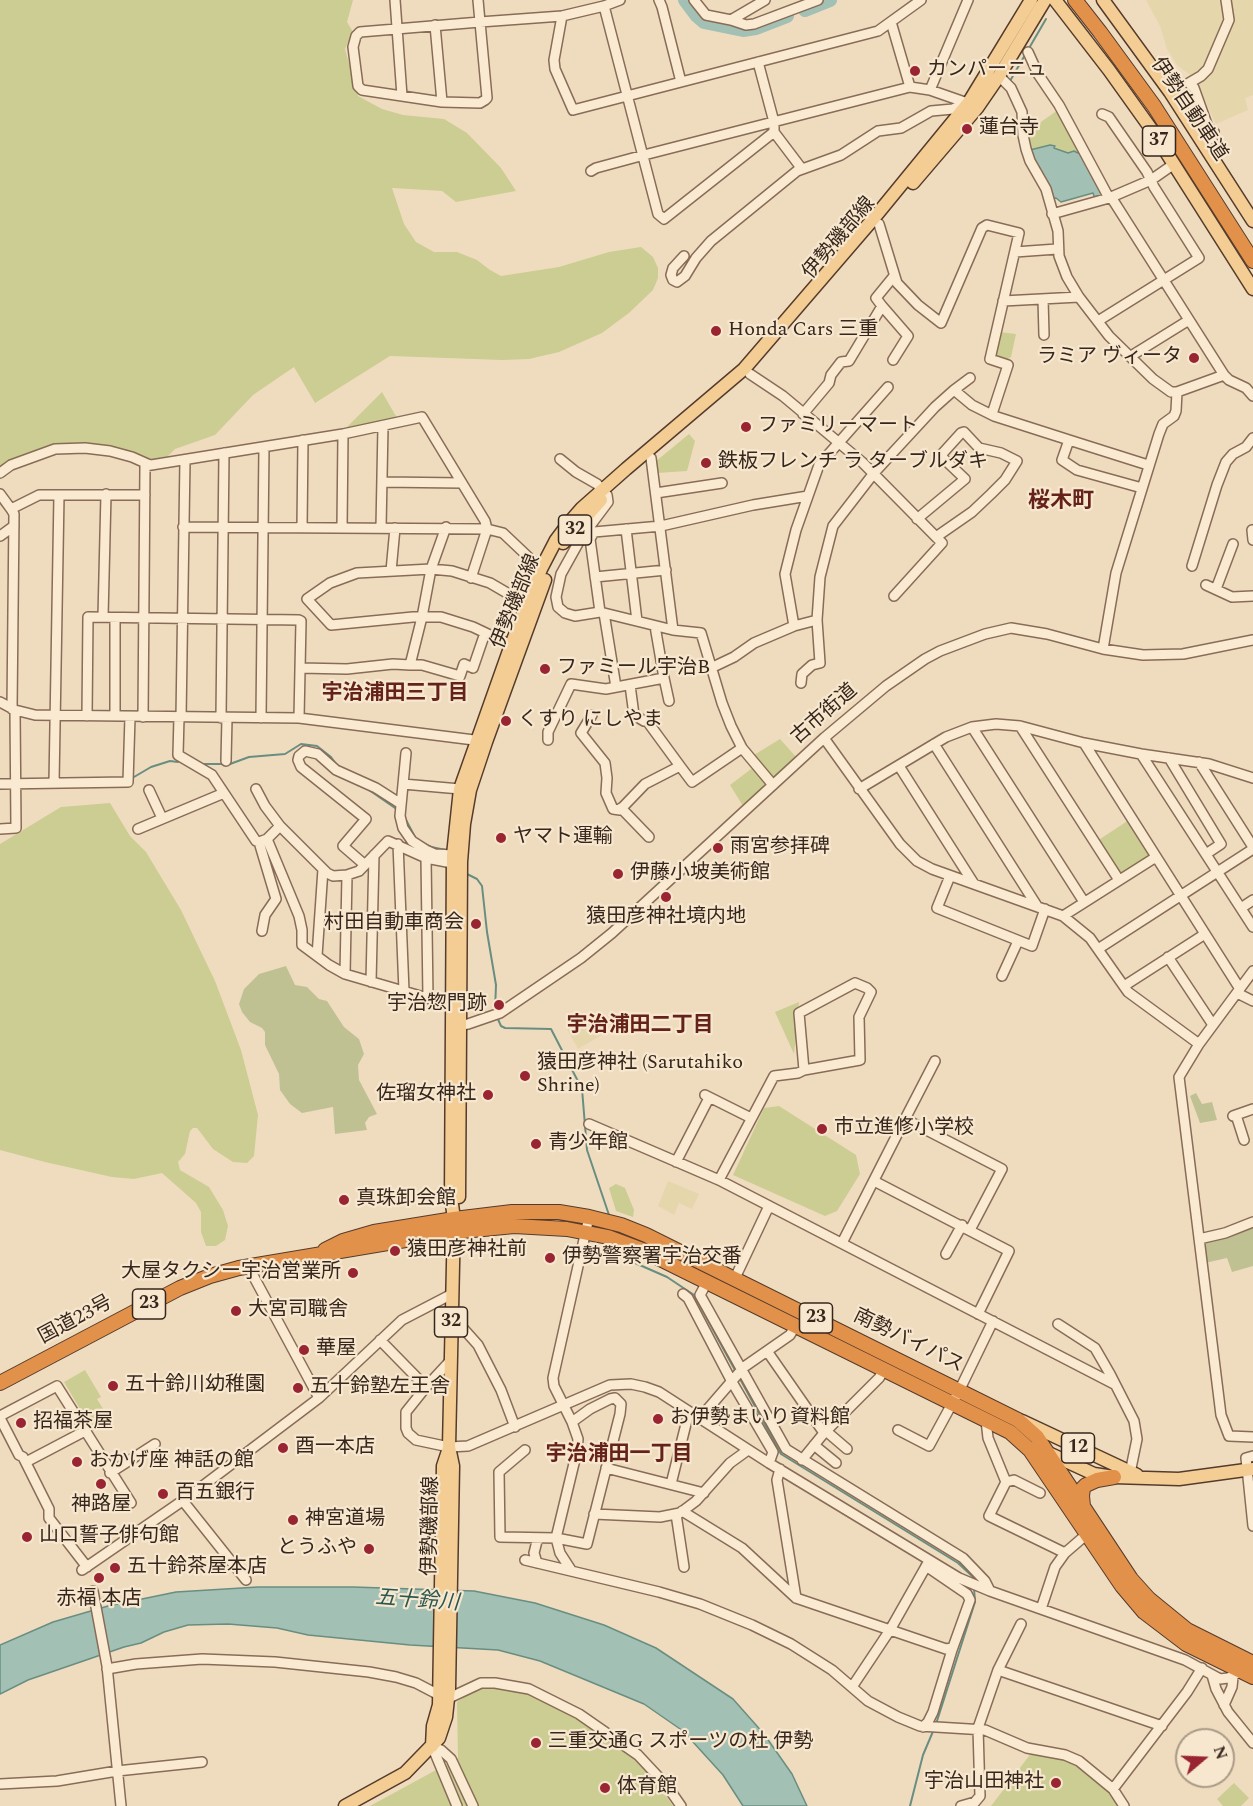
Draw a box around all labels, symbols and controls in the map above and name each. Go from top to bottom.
street label: 伊勢自動車道 [1145,54,1231,166]
place label: カンパーニュ [927,59,1047,83]
marker: カンパーニュ [908,64,922,78]
place label: 蓮台寺 [979,117,1039,141]
marker: 蓮台寺 [960,122,974,136]
road number: 37 [1142,126,1176,156]
street label: 伊勢磯部線 [799,193,881,285]
place label: Honda Cars 三重 [728,319,878,343]
marker: Honda Cars 三重 [709,324,723,338]
place label: ラミア ヴィータ [1037,346,1182,370]
marker: ラミア ヴィータ [1187,351,1201,365]
place label: ファミリーマート [758,415,918,439]
marker: ファミリーマート [739,420,753,434]
place label: 鉄板フレンチ ラ ターブルダキ [718,451,988,475]
marker: 鉄板フレンチ ラ ターブルダキ [699,456,713,470]
district label: 桜木町 [1028,490,1094,516]
road number: 32 [558,515,592,545]
street label: 伊勢磯部線 [487,551,547,653]
place label: ファミール宇治B [557,657,710,681]
marker: ファミール宇治B [538,662,552,676]
street label: 古市街道 [787,680,863,750]
district label: 宇治浦田三丁目 [322,682,468,708]
place label: くすり にしやま [518,709,663,733]
marker: くすり にしやま [499,714,513,728]
place label: ヤマト運輸 [513,826,613,850]
marker: ヤマト運輸 [494,831,508,845]
place label: 雨宮参拝碑 [730,836,830,860]
marker: 雨宮参拝碑 [711,841,725,855]
place label: 伊藤小坡美術館 [630,862,770,886]
marker: 伊藤小坡美術館 [611,867,625,881]
marker: 猿田彦神社境内地 [659,890,673,904]
place label: 猿田彦神社境内地 [586,906,746,930]
place label: 村田自動車商会 [324,912,464,936]
marker: 村田自動車商会 [469,917,483,931]
place label: 宇治惣門跡 [387,993,487,1017]
marker: 宇治惣門跡 [492,998,506,1012]
district label: 宇治浦田二丁目 [567,1014,713,1040]
place label: 猿田彦神社 (Sarutahiko Shrine) [537,1052,743,1099]
marker: 猿田彦神社 (Sarutahiko Shrine) [518,1069,532,1083]
place label: 佐瑠女神社 [376,1083,476,1107]
marker: 佐瑠女神社 [481,1088,495,1102]
place label: 市立進修小学校 [834,1117,974,1141]
marker: 市立進修小学校 [815,1122,829,1136]
place label: 青少年館 [548,1132,628,1156]
marker: 青少年館 [529,1137,543,1151]
place label: 真珠卸会館 [356,1188,456,1212]
marker: 真珠卸会館 [337,1193,351,1207]
place label: 猿田彦神社前 [407,1239,527,1263]
marker: 猿田彦神社前 [388,1244,402,1258]
place label: 伊勢警察署宇治交番 [562,1246,742,1270]
marker: 伊勢警察署宇治交番 [543,1251,557,1265]
place label: 大屋タクシー宇治営業所 [121,1261,341,1285]
marker: 大屋タクシー宇治営業所 [346,1266,360,1280]
road number: 23 [132,1289,166,1319]
street label: 国道23号 [35,1292,117,1350]
place label: 大宮司職舎 [248,1299,348,1323]
road number: 23 [800,1303,832,1333]
marker: 大宮司職舎 [229,1304,243,1318]
street label: 南勢バイパス [849,1305,967,1379]
road number: 32 [434,1307,468,1337]
place label: 華屋 [316,1338,356,1362]
marker: 華屋 [297,1343,311,1357]
place label: 五十鈴川幼稚園 [125,1374,265,1398]
place label: 五十鈴塾左王舎 [310,1376,450,1400]
marker: 五十鈴川幼稚園 [106,1379,120,1393]
marker: 五十鈴塾左王舎 [291,1381,305,1395]
place label: お伊勢まいり資料館 [670,1407,850,1431]
place label: 招福茶屋 [33,1411,113,1435]
marker: お伊勢まいり資料館 [651,1412,665,1426]
marker: 招福茶屋 [14,1416,28,1430]
road number: 12 [1062,1433,1094,1463]
place label: 酉一本店 [295,1436,375,1460]
marker: 酉一本店 [276,1441,290,1455]
district label: 宇治浦田一丁目 [546,1443,692,1469]
place label: おかげ座 神話の館 [89,1450,254,1474]
marker: おかげ座 神話の館 [70,1455,84,1469]
street label: 伊勢磯部線 [419,1476,445,1576]
marker: 神路屋 [94,1477,108,1491]
place label: 百五銀行 [175,1482,255,1506]
marker: 百五銀行 [156,1487,170,1501]
place label: 神路屋 [71,1494,131,1518]
place label: 神宮道場 [305,1508,385,1532]
marker: 神宮道場 [286,1513,300,1527]
place label: 山口誓子俳句館 [39,1525,179,1549]
marker: 山口誓子俳句館 [20,1530,34,1544]
place label: とうふや [277,1537,357,1561]
marker: とうふや [362,1542,376,1556]
place label: 五十鈴茶屋本店 [127,1556,267,1580]
marker: 五十鈴茶屋本店 [108,1561,122,1575]
marker: 赤福 本店 [92,1571,106,1585]
water label: 五十鈴川 [374,1587,460,1617]
place label: 赤福 本店 [57,1588,141,1612]
north arrow [1175,1728,1235,1788]
place label: 三重交通G スポーツの杜 伊勢 [548,1731,813,1755]
marker: 三重交通G スポーツの杜 伊勢 [529,1736,543,1750]
text: N [1207,1743,1234,1763]
place label: 宇治山田神社 [924,1771,1044,1795]
place label: 体育館 [617,1776,677,1800]
marker: 宇治山田神社 [1049,1776,1063,1790]
marker: 体育館 [598,1781,612,1795]

